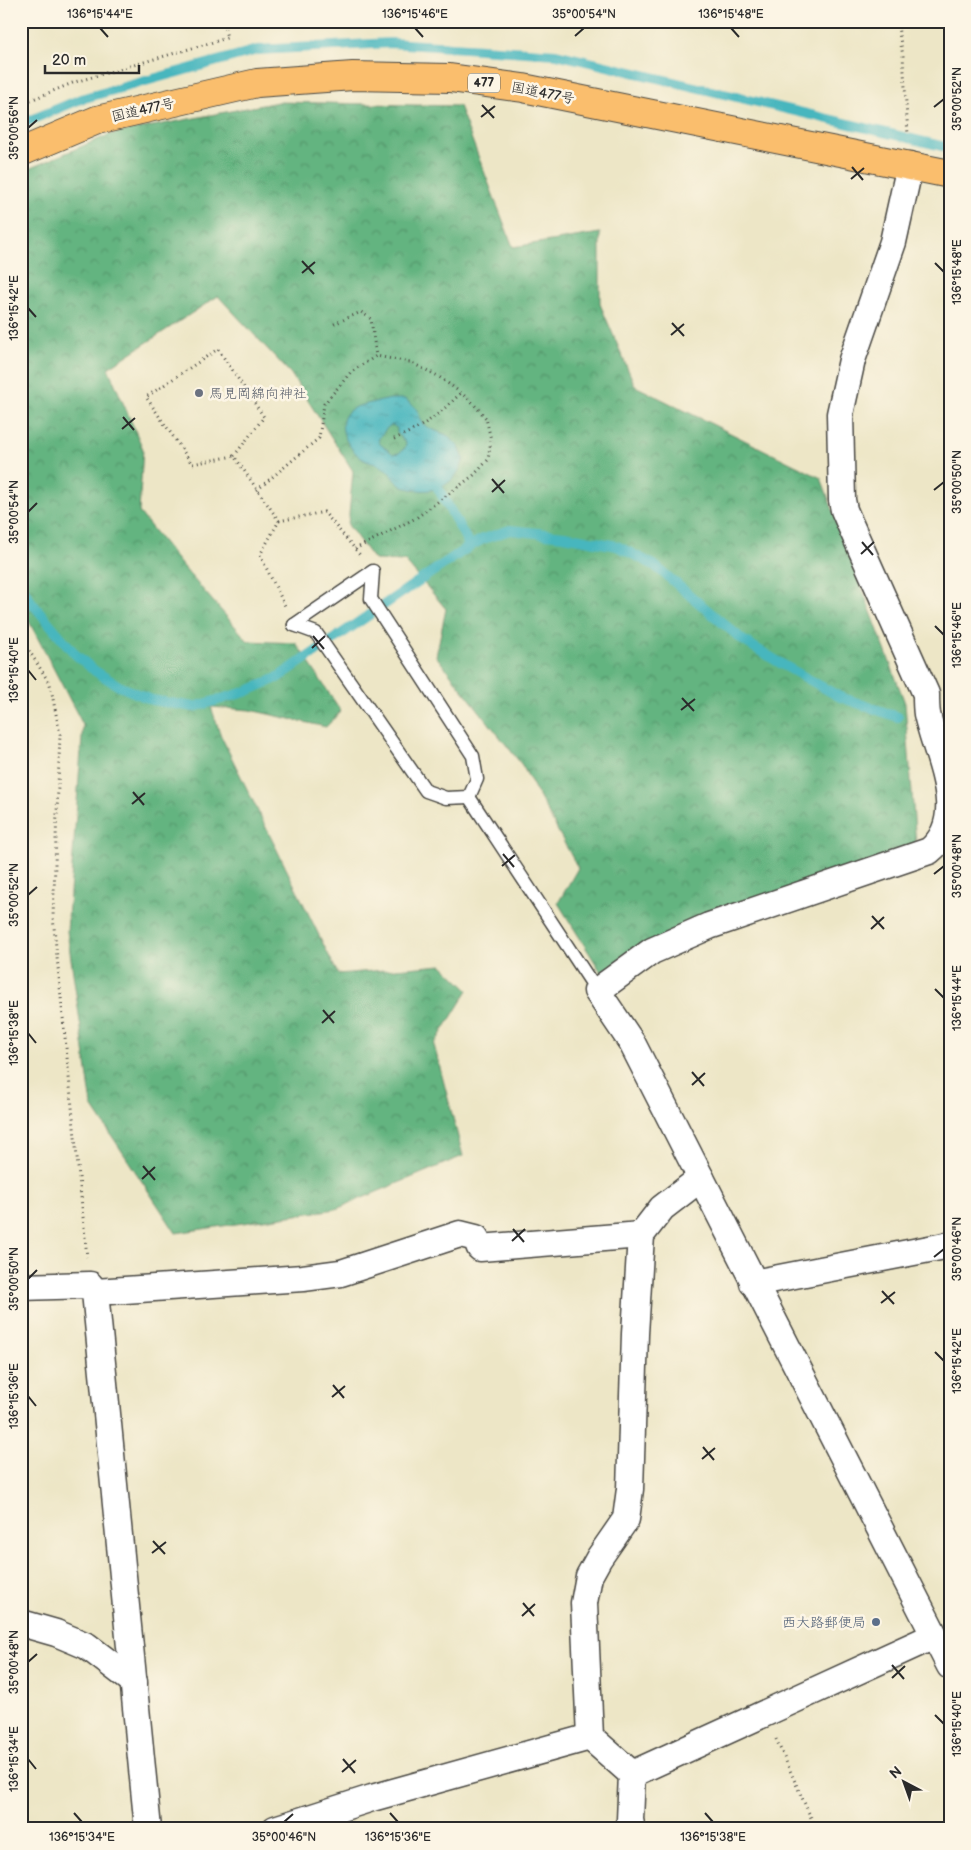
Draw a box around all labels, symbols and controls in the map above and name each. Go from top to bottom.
text: 136°15'44"E [67,7,133,22]
text: 136°15'46"E [382,7,448,22]
text: 35°00'54"N [552,7,616,22]
text: 136°15'48"E [698,7,764,22]
scale bar [45,42,139,74]
text: 20 m [52,51,86,70]
text: 35°00'52"N [950,67,965,131]
road number: 477 [468,74,500,92]
street label: 国道477号 [510,79,576,107]
street label: 国道477号 [110,94,176,126]
text: 35°00'56"N [7,96,22,160]
text: 136°15'48"E [950,239,965,305]
text: 136°15'42"E [7,275,22,341]
place label: 馬見岡綿向神社 [209,385,307,402]
marker: 馬見岡綿向神社 [193,387,205,399]
text: 35°00'50"N [950,450,965,514]
text: 35°00'54"N [7,480,22,544]
text: 136°15'46"E [950,602,965,668]
text: 136°15'40"E [7,637,22,703]
text: 35°00'48"N [950,834,965,898]
text: 35°00'52"N [7,863,22,927]
text: 136°15'44"E [950,965,965,1031]
text: 136°15'38"E [7,1000,22,1066]
text: 35°00'46"N [950,1217,965,1281]
text: 35°00'50"N [7,1247,22,1311]
text: 136°15'42"E [950,1328,965,1394]
text: 136°15'36"E [7,1363,22,1429]
place label: 西大路郵便局 [782,1614,866,1631]
marker: 西大路郵便局 [870,1616,882,1628]
text: 35°00'48"N [7,1630,22,1694]
text: 136°15'40"E [950,1691,965,1757]
text: 136°15'34"E [7,1726,22,1792]
north arrow [878,1758,928,1808]
text: N [886,1763,905,1782]
text: 136°15'34"E [49,1830,115,1845]
text: 35°00'46"N [252,1830,316,1845]
text: 136°15'36"E [365,1830,431,1845]
text: 136°15'38"E [680,1830,746,1845]

